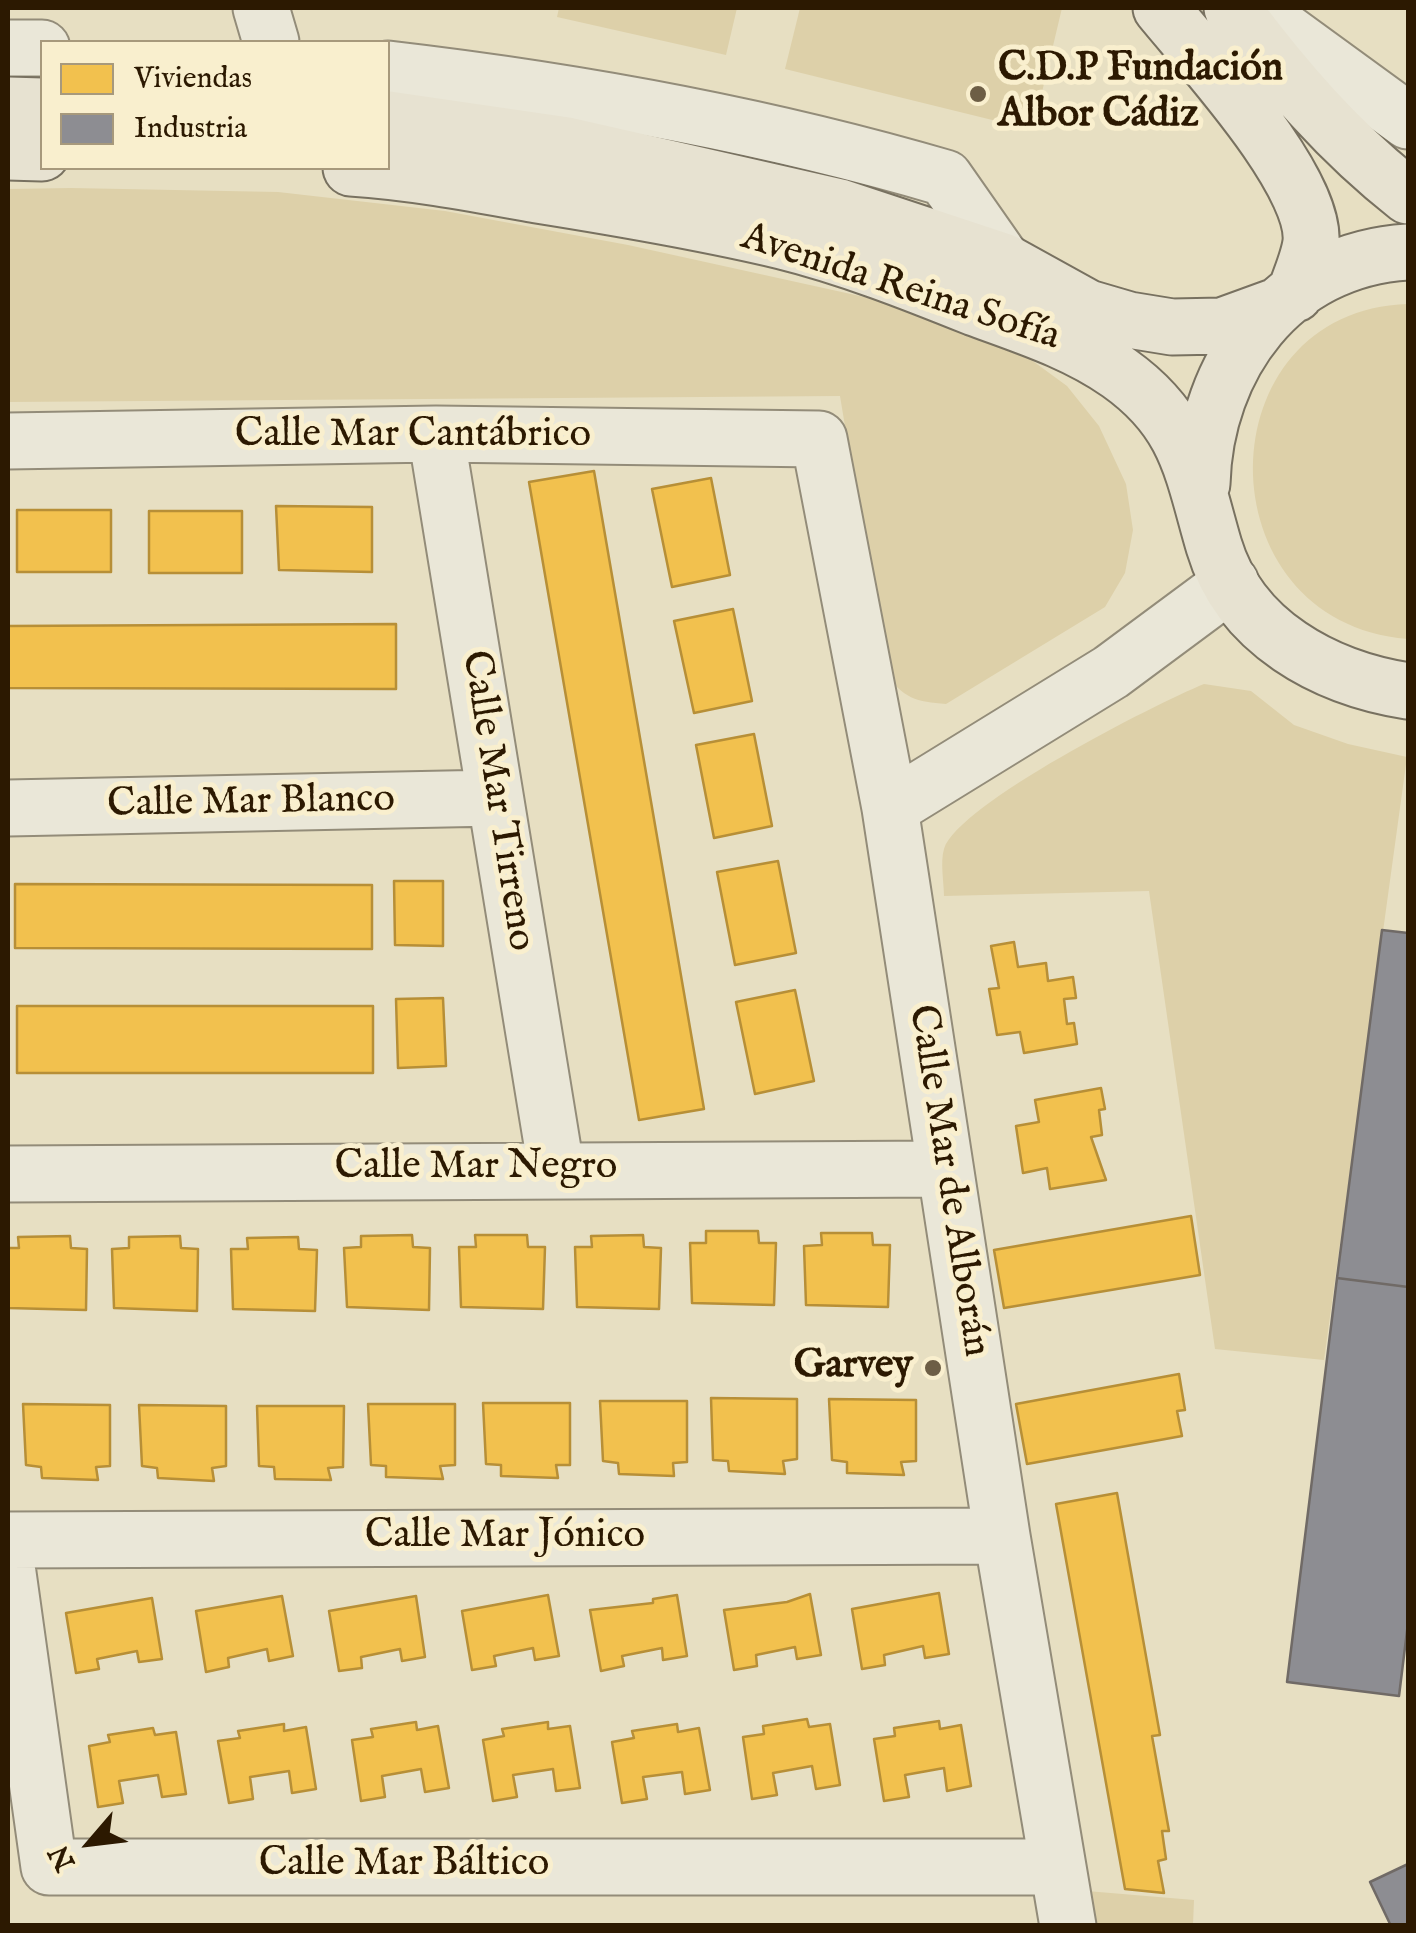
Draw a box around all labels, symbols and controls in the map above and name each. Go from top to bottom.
legend [40,40,390,170]
place label: C.D.P Fundación Albor Cádiz [998,47,1283,141]
text: Viviendas [134,60,252,98]
marker: C.D.P Fundación Albor Cádiz [967,83,989,105]
text: Industria [134,110,247,148]
street label: Avenida Reina Sofía [735,215,1065,363]
street label: Calle Mar Cantábrico [235,413,591,461]
street label: Calle Mar Tirreno [449,647,543,955]
street label: Calle Mar Blanco [107,777,395,831]
street label: Calle Mar de Alborán [895,1002,999,1360]
street label: Calle Mar Negro [335,1145,617,1193]
place label: Garvey [794,1344,913,1392]
marker: Garvey [922,1357,944,1379]
street label: Calle Mar Jónico [365,1514,645,1562]
north arrow [40,1793,140,1893]
text: N [42,1838,84,1876]
street label: Calle Mar Báltico [259,1842,549,1890]

